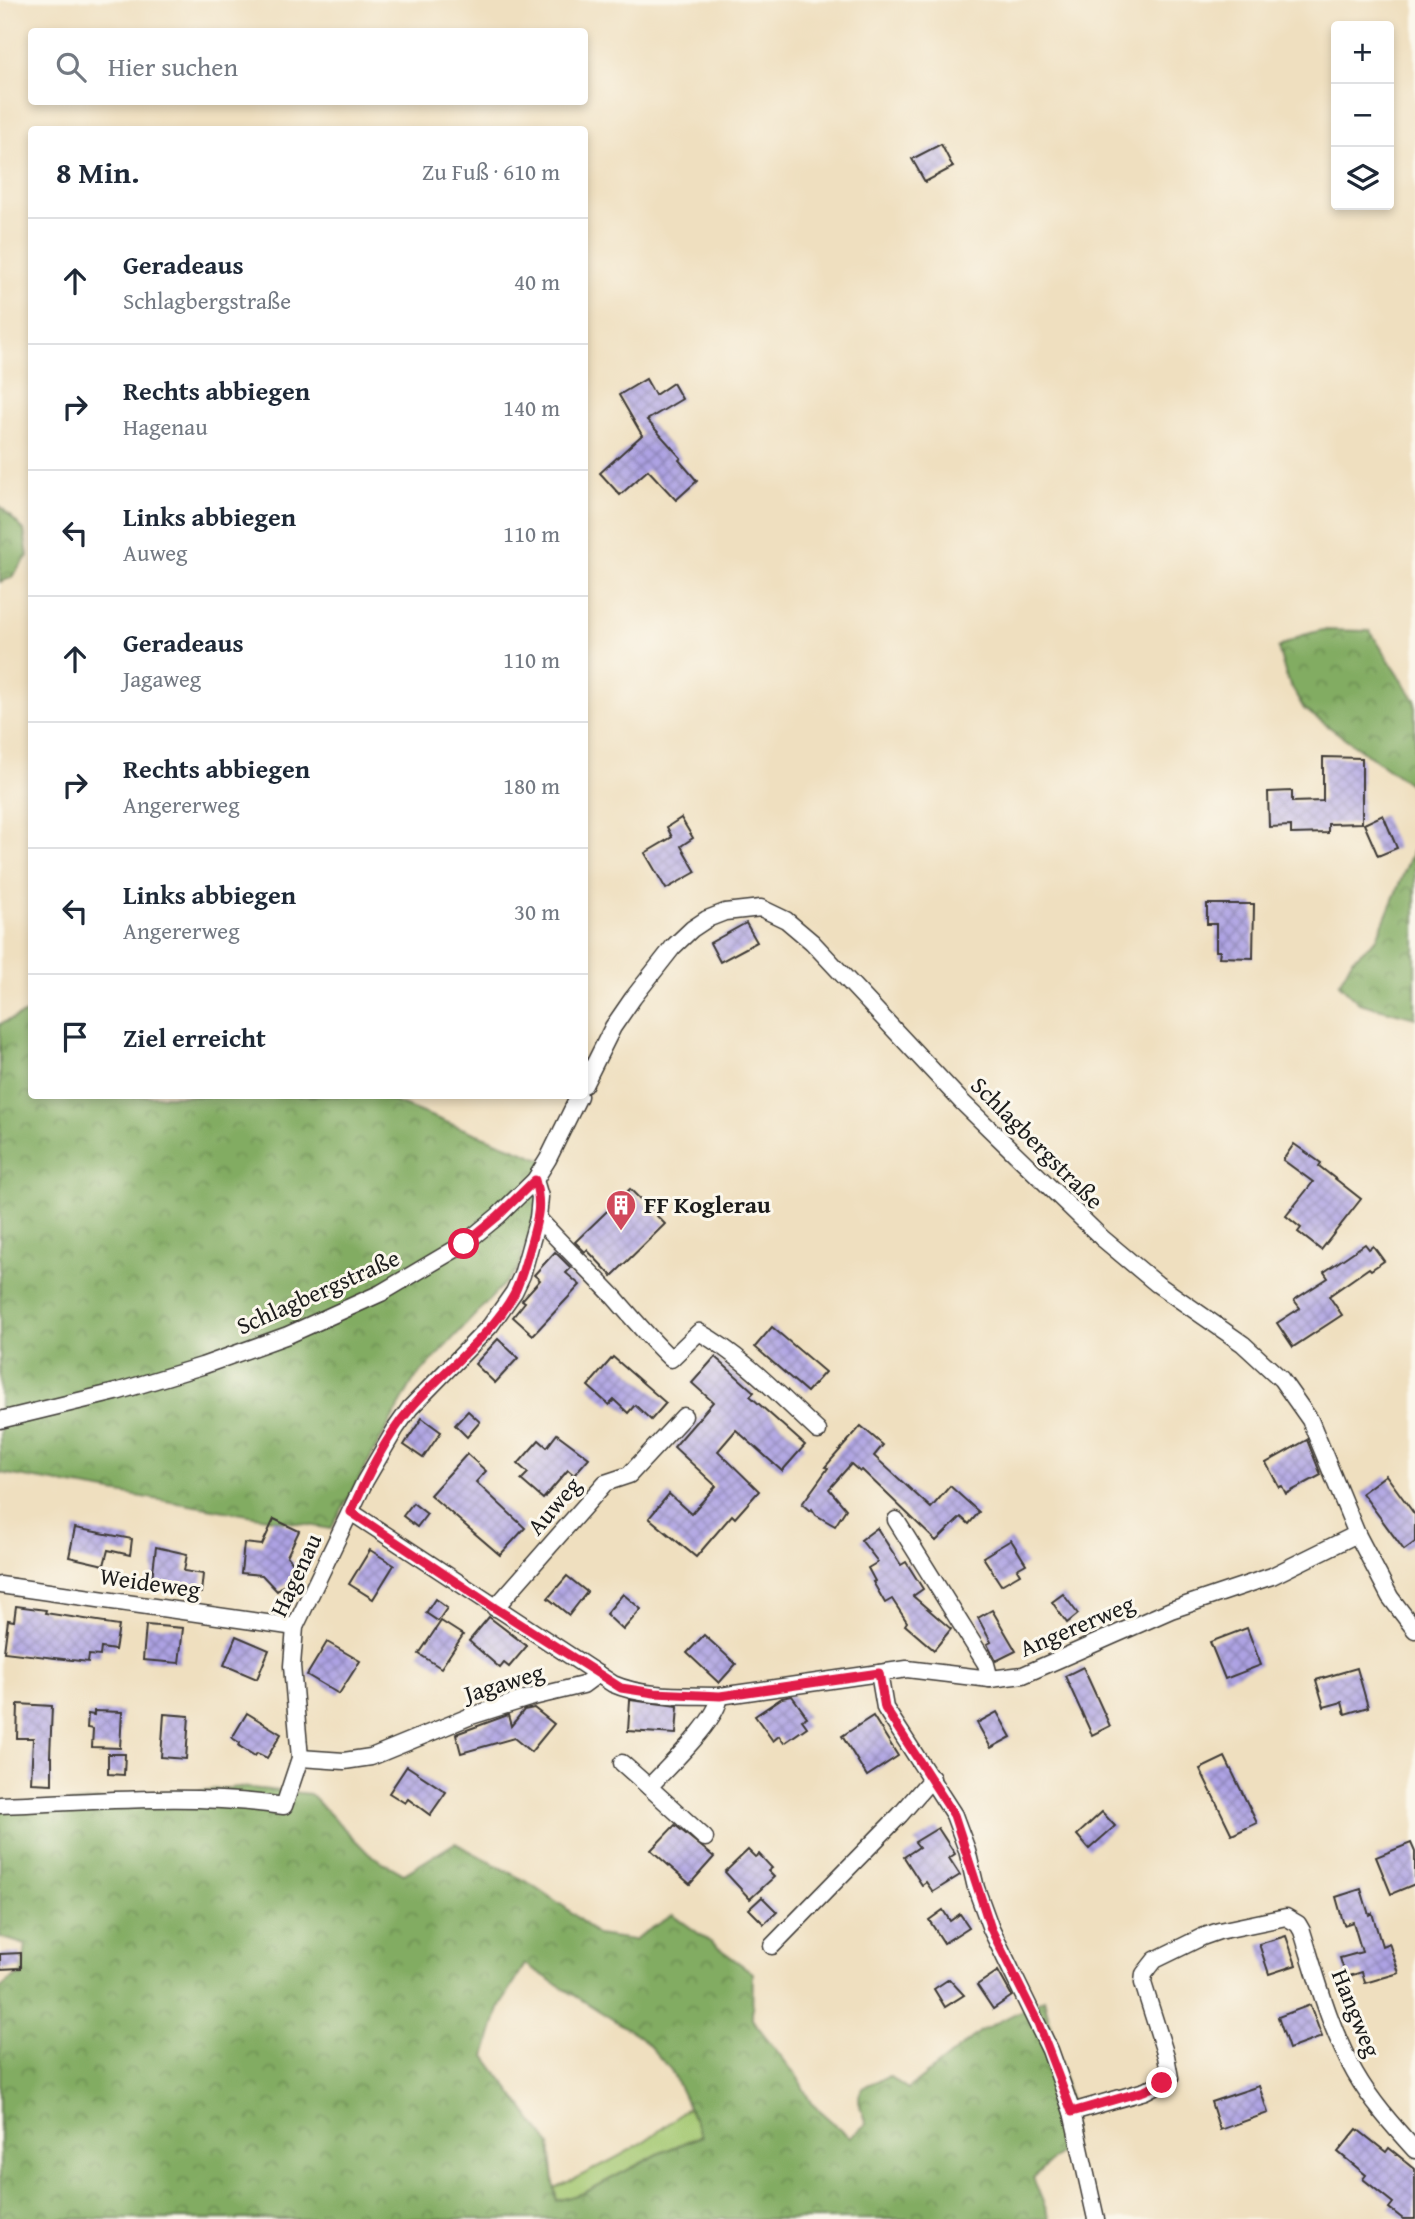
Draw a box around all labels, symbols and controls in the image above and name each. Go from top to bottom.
map controls [1331,21,1394,210]
button: + [1331,21,1394,84]
search box [28,28,588,105]
text: Hier suchen [108,47,238,86]
icon: search [52,48,90,86]
button: − [1331,84,1394,147]
button: layers [1331,147,1394,210]
text: 8 Min. [56,150,139,194]
text: Zu Fuß · 610 m [422,155,560,188]
text: Geradeaus [123,245,244,284]
icon: ahead [56,262,94,300]
text: 40 m [514,265,560,298]
text: Schlagbergstraße [123,284,291,317]
text: Rechts abbiegen [123,371,310,410]
icon: right [56,388,94,426]
text: 140 m [503,391,560,424]
text: Hagenau [123,410,208,443]
text: Links abbiegen [123,497,296,536]
icon: left [56,514,94,552]
text: 110 m [503,517,560,550]
text: Auweg [123,536,188,569]
text: Geradeaus [123,623,244,662]
icon: ahead [56,640,94,678]
text: 110 m [503,643,560,676]
text: Jagaweg [123,662,201,695]
text: Rechts abbiegen [123,749,310,788]
icon: right [56,766,94,804]
text: 180 m [503,769,560,802]
text: Angererweg [123,788,240,821]
text: Links abbiegen [123,875,296,914]
icon: left [56,892,94,930]
text: 30 m [514,895,560,928]
text: Angererweg [123,914,240,947]
icon: arrive [56,1018,94,1056]
text: Ziel erreicht [123,1018,266,1057]
street label: Schlagbergstraße [963,1068,1112,1217]
place label: FF Koglerau [644,1187,771,1222]
building icon: FF Koglerau [604,1188,638,1232]
route start [448,1228,479,1259]
street label: Schlagbergstraße [231,1240,405,1343]
street label: Auweg [518,1469,589,1543]
street label: Hagenau [261,1527,330,1622]
street label: Weideweg [97,1558,203,1607]
street label: Angererweg [1014,1586,1140,1665]
street label: Jagaweg [457,1654,548,1712]
street label: Hangweg [1323,1963,1390,2062]
route end [1146,2067,1177,2098]

